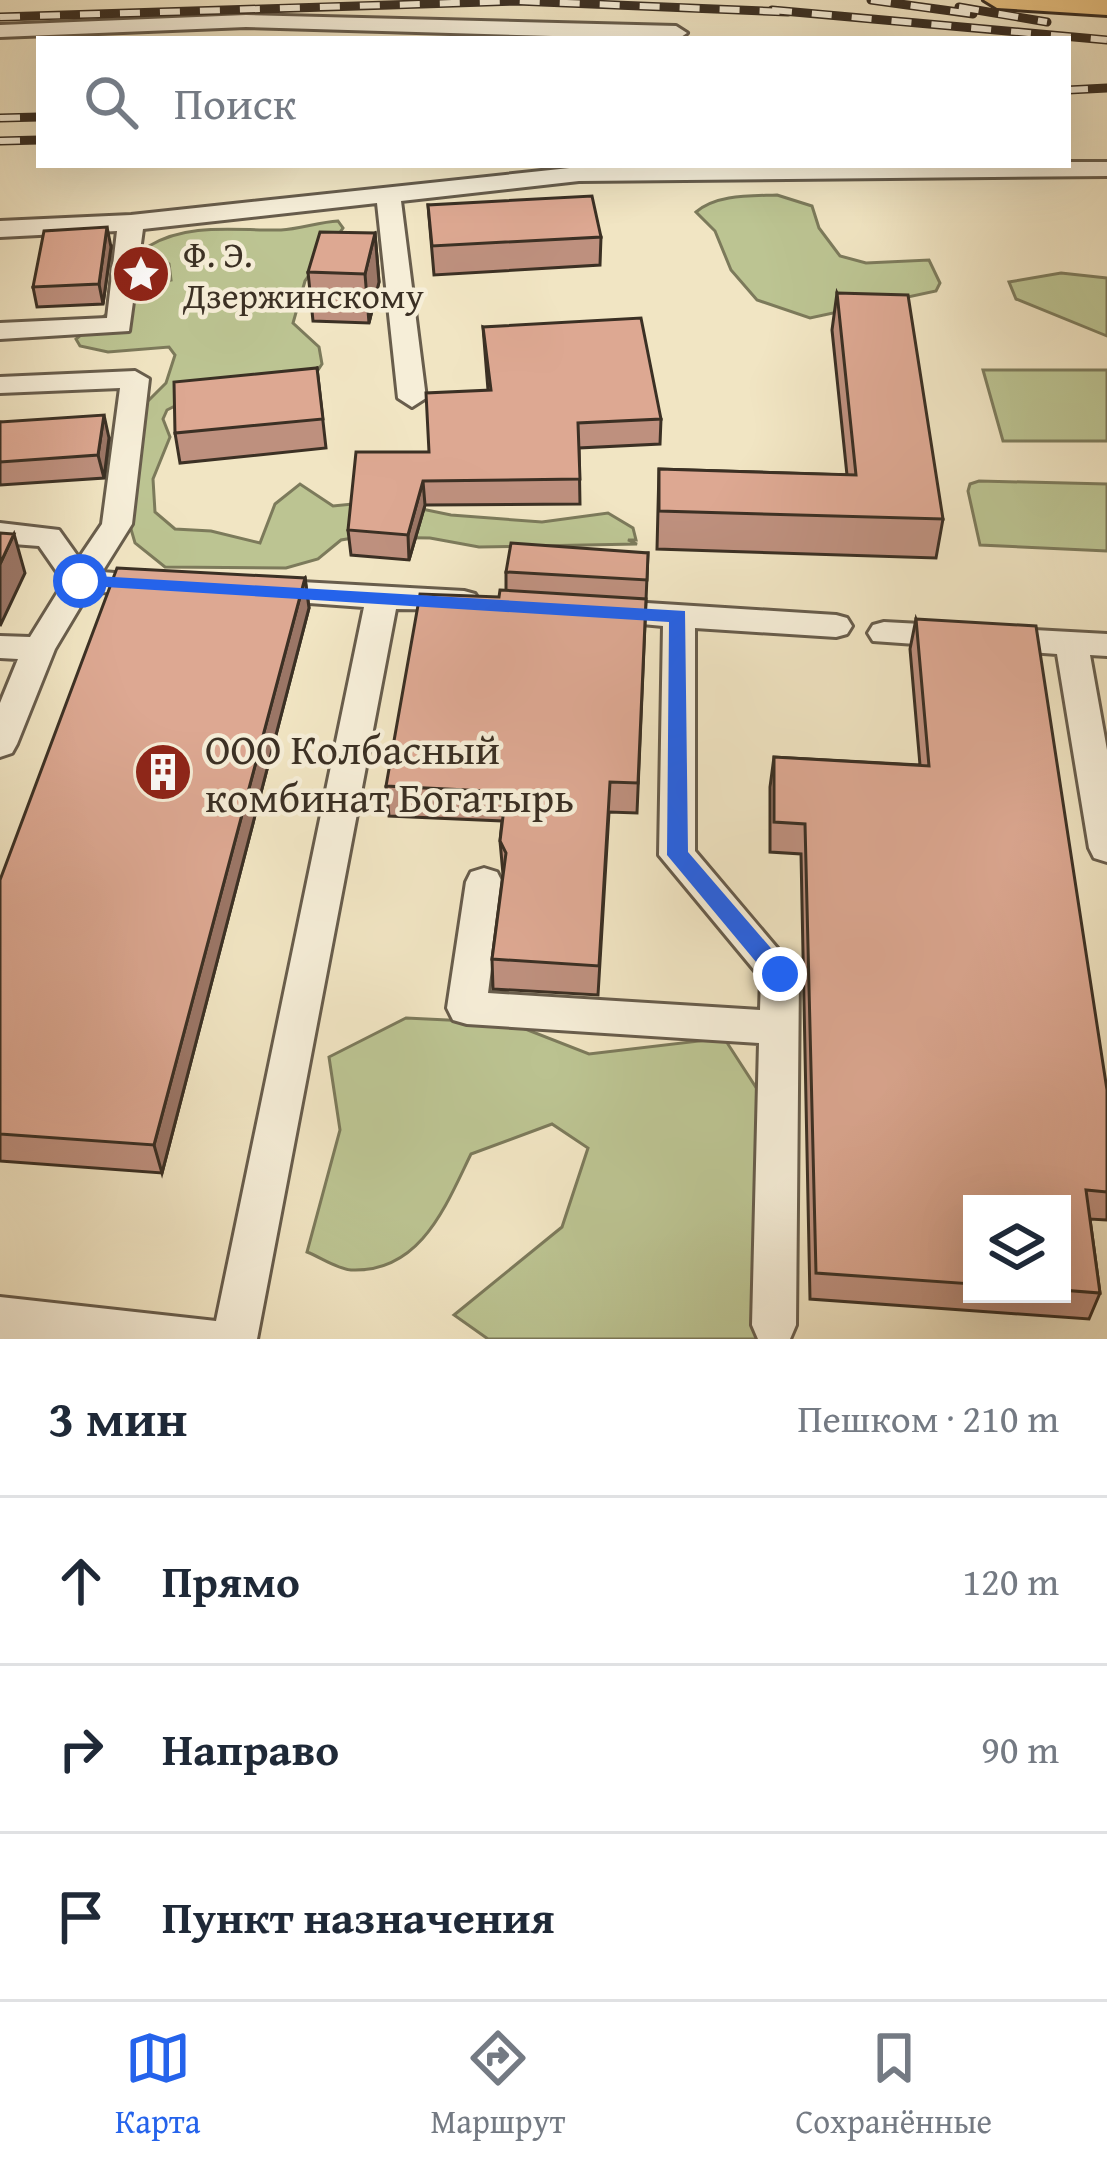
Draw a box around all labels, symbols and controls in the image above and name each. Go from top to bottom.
search box [36,36,1071,168]
icon: search [78,69,144,135]
text: Поиск [174,70,296,135]
place label: Ф. Э. Дзержинскому [182,227,424,321]
place icon: Ф. Э. Дзержинскому [110,243,172,305]
route start [53,554,107,608]
place label: ООО Колбасный комбинат Богатырь [205,718,574,827]
building icon: ООО Колбасный комбинат Богатырь [132,741,194,803]
route end [753,947,807,1001]
map controls [963,1195,1071,1303]
button: layers [963,1195,1071,1303]
text: 3 мин [48,1380,187,1455]
text: Пешком · 210 m [797,1389,1059,1446]
icon: ahead [48,1548,114,1614]
text: Прямо [162,1548,300,1613]
text: 120 m [962,1552,1059,1609]
icon: right [48,1716,114,1782]
text: Направо [162,1716,339,1781]
text: 90 m [981,1720,1059,1777]
icon: arrive [48,1884,114,1950]
text: Пункт назначения [162,1884,555,1949]
tab: Карта [115,2025,200,2145]
tab: Маршрут [430,2025,565,2145]
tab: Сохранённые [795,2025,992,2145]

